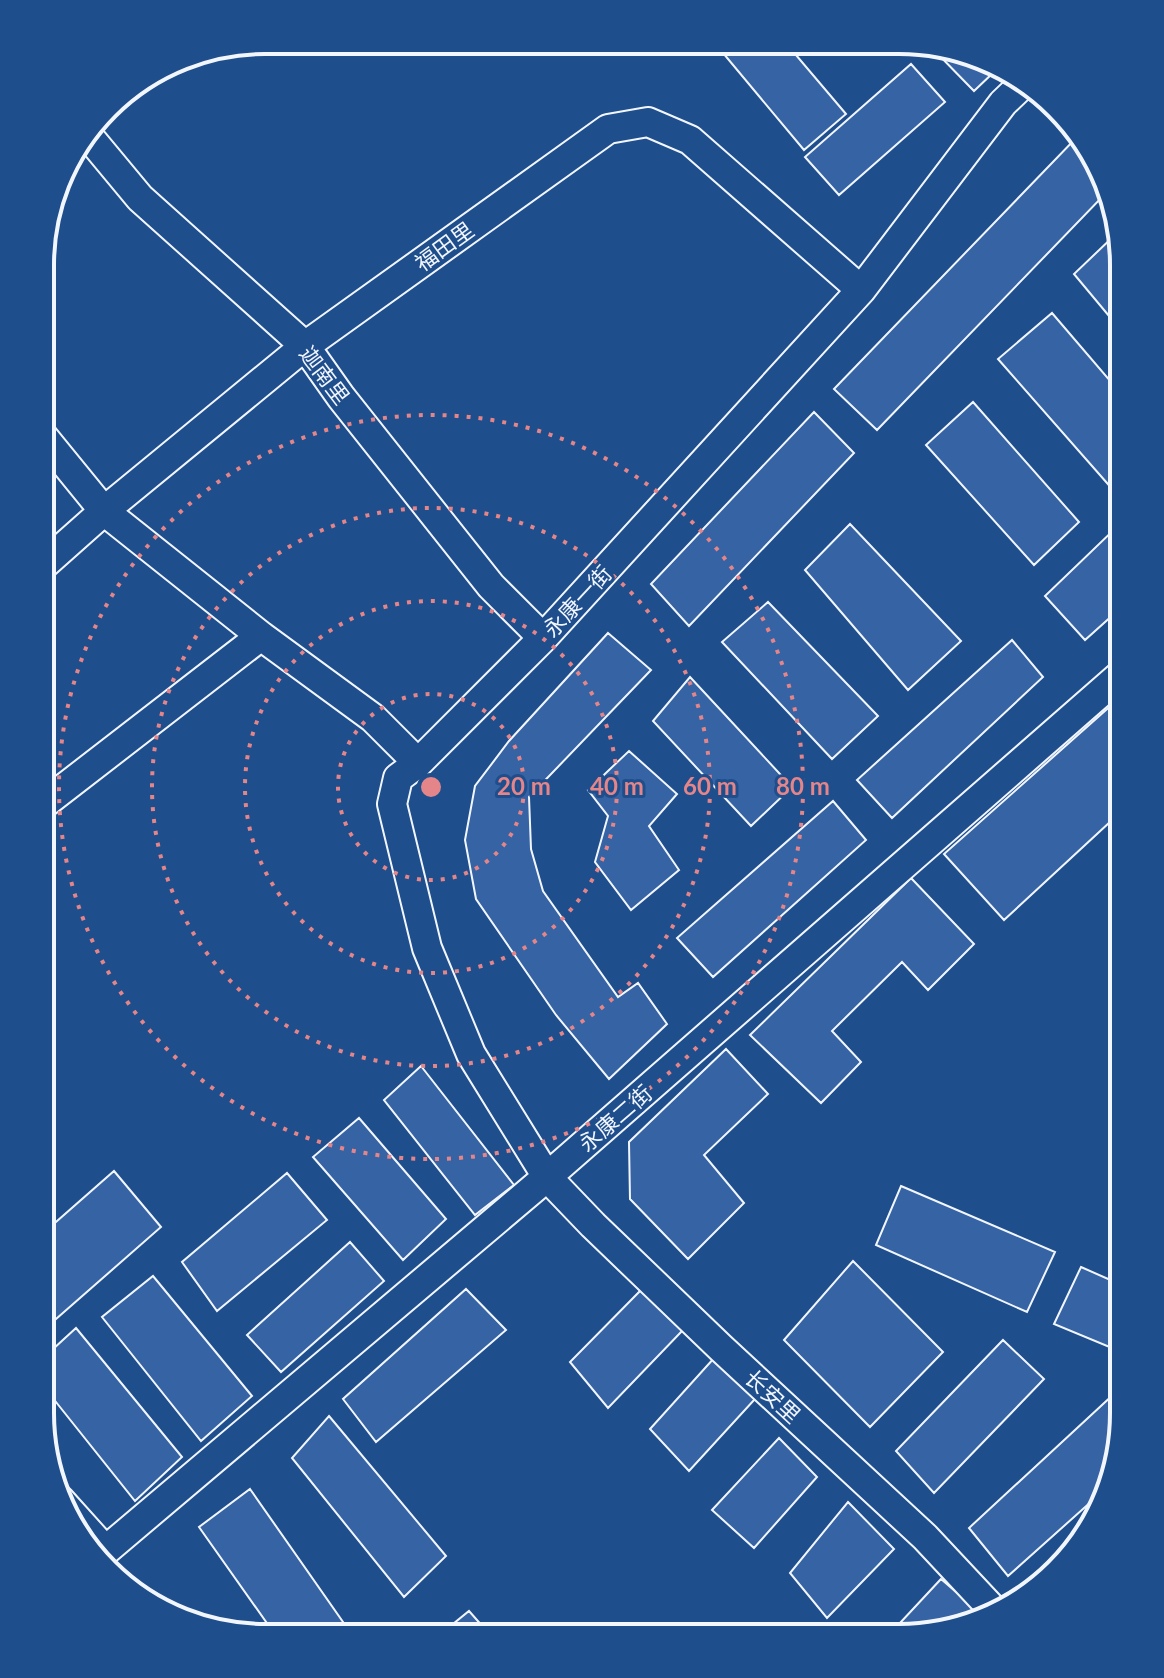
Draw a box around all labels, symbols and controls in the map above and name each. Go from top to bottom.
street label: 福田里 [409,216,479,276]
street label: 迦南里 [294,341,356,409]
street label: 永康一街 [537,560,617,642]
text: 20 m [497,771,551,800]
text: 40 m [590,771,644,800]
text: 60 m [683,771,737,800]
text: 80 m [776,771,830,800]
centre of rings [417,773,445,801]
street label: 永康二街 [573,1079,657,1157]
street label: 长安里 [740,1364,806,1428]

